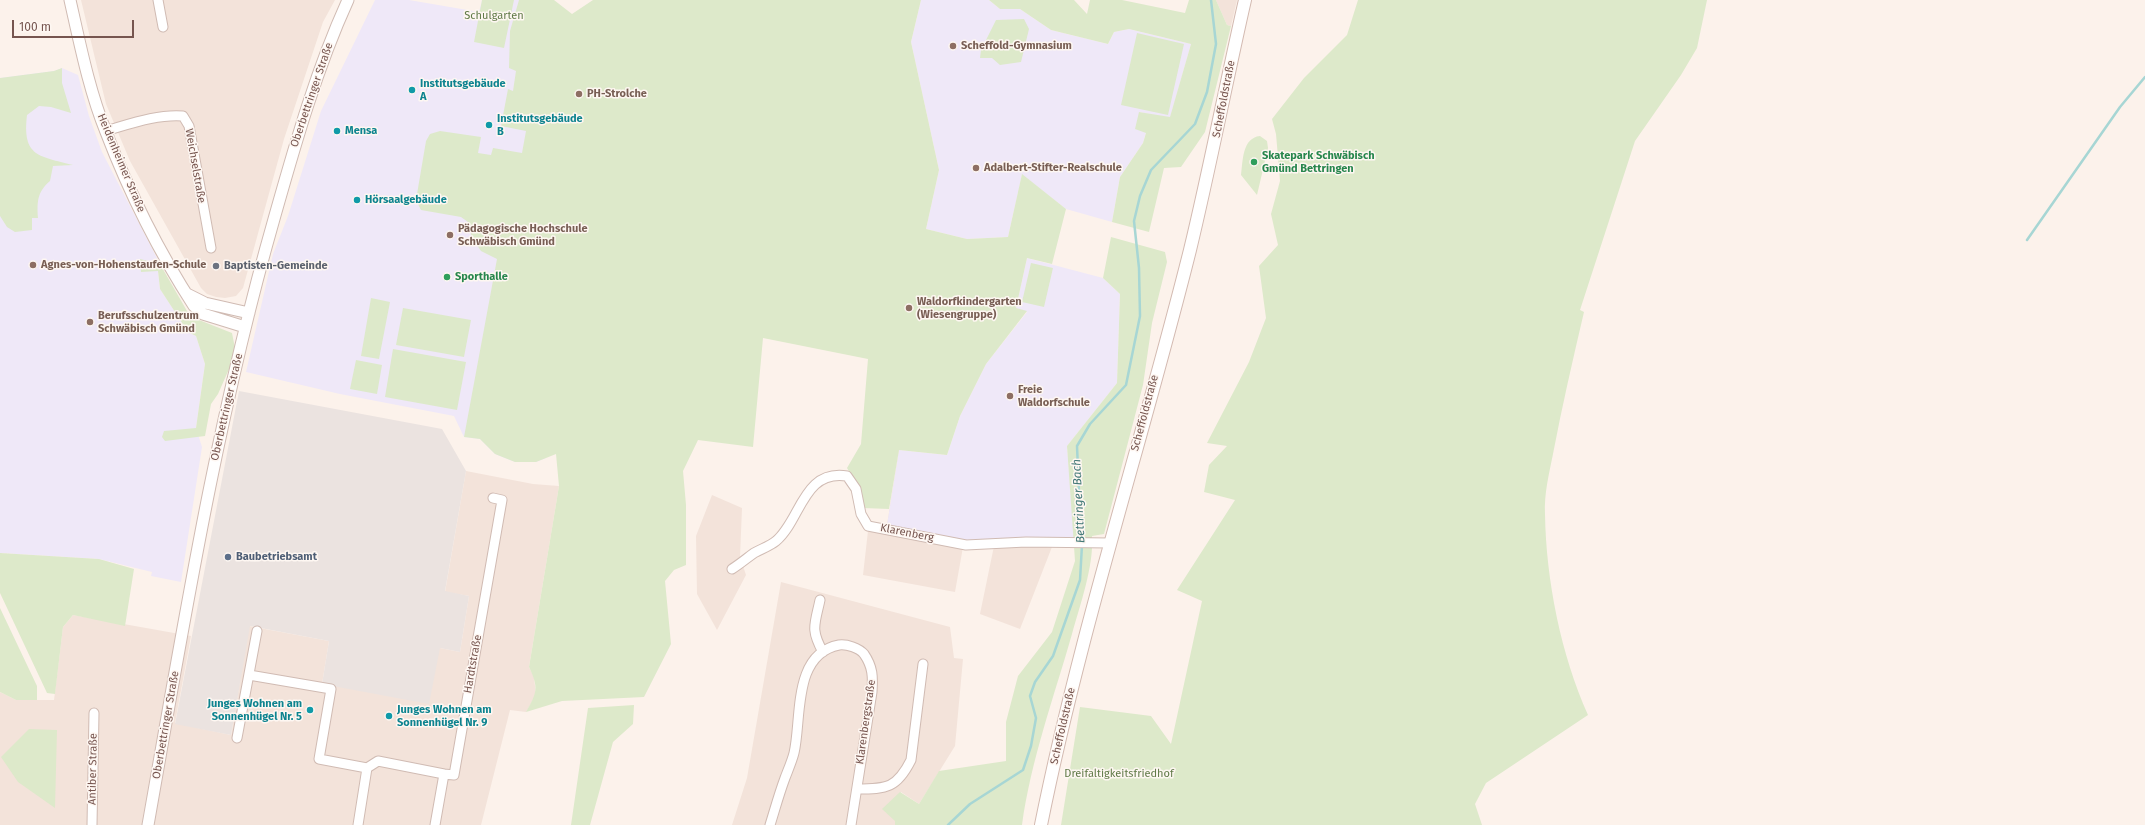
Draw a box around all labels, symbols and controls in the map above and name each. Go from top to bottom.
park label: Schulgarten [464,9,524,23]
scale bar [14,12,136,38]
text: 100 m [19,20,51,34]
place label: Scheffold-Gymnasium [961,39,1072,53]
street label: Oberbettringer Straße [288,41,336,149]
marker: Scheffold-Gymnasium [948,41,958,51]
street label: Scheffoldstraße [1210,59,1238,139]
place label: Institutsgebäude A [420,77,506,103]
marker: Institutsgebäude A [407,85,417,95]
place label: PH-Strolche [587,87,647,101]
marker: PH-Strolche [574,89,584,99]
street label: Heidenheimer Straße [94,112,148,214]
place label: Institutsgebäude B [497,112,583,138]
marker: Institutsgebäude B [484,120,494,130]
place label: Mensa [345,124,377,138]
marker: Mensa [332,126,342,136]
street label: Weichselstraße [182,128,208,204]
place label: Skatepark Schwäbisch Gmünd Bettringen [1262,149,1375,175]
marker: Skatepark Schwäbisch Gmünd Bettringen [1249,157,1259,167]
place label: Adalbert-Stifter-Realschule [984,161,1122,175]
marker: Adalbert-Stifter-Realschule [971,163,981,173]
place label: Hörsaalgebäude [365,193,447,207]
marker: Hörsaalgebäude [352,195,362,205]
place label: Pädagogische Hochschule Schwäbisch Gmünd [458,222,587,248]
marker: Pädagogische Hochschule Schwäbisch Gmünd [445,230,455,240]
place label: Agnes-von-Hohenstaufen-Schule [41,258,206,272]
place label: Baptisten-Gemeinde [224,259,328,273]
marker: Agnes-von-Hohenstaufen-Schule [28,260,38,270]
marker: Baptisten-Gemeinde [211,261,221,271]
place label: Sporthalle [455,270,508,284]
marker: Sporthalle [442,272,452,282]
place label: Waldorfkindergarten (Wiesengruppe) [917,295,1022,321]
marker: Waldorfkindergarten (Wiesengruppe) [904,303,914,313]
place label: Berufsschulzentrum Schwäbisch Gmünd [98,309,199,335]
marker: Berufsschulzentrum Schwäbisch Gmünd [85,317,95,327]
street label: Oberbettringer Straße [208,352,246,462]
street label: Scheffoldstraße [1128,373,1162,453]
place label: Freie Waldorfschule [1018,383,1090,409]
marker: Freie Waldorfschule [1005,391,1015,401]
water label: Bettringer Bach [1070,459,1088,543]
street label: Klarenberg [879,521,935,545]
place label: Baubetriebsamt [236,550,317,564]
marker: Baubetriebsamt [223,552,233,562]
street label: Hardtstraße [461,634,485,694]
street label: Oberbettringer Straße [150,670,182,780]
street label: Klarenbergstraße [853,679,879,765]
street label: Scheffoldstraße [1048,686,1078,766]
place label: Junges Wohnen am Sonnenhügel Nr. 5 [207,697,302,723]
place label: Junges Wohnen am Sonnenhügel Nr. 9 [397,703,492,729]
marker: Junges Wohnen am Sonnenhügel Nr. 5 [305,705,315,715]
marker: Junges Wohnen am Sonnenhügel Nr. 9 [384,711,394,721]
street label: Antiber Straße [86,733,100,805]
park label: Dreifaltigkeitsfriedhof [1064,767,1174,781]

